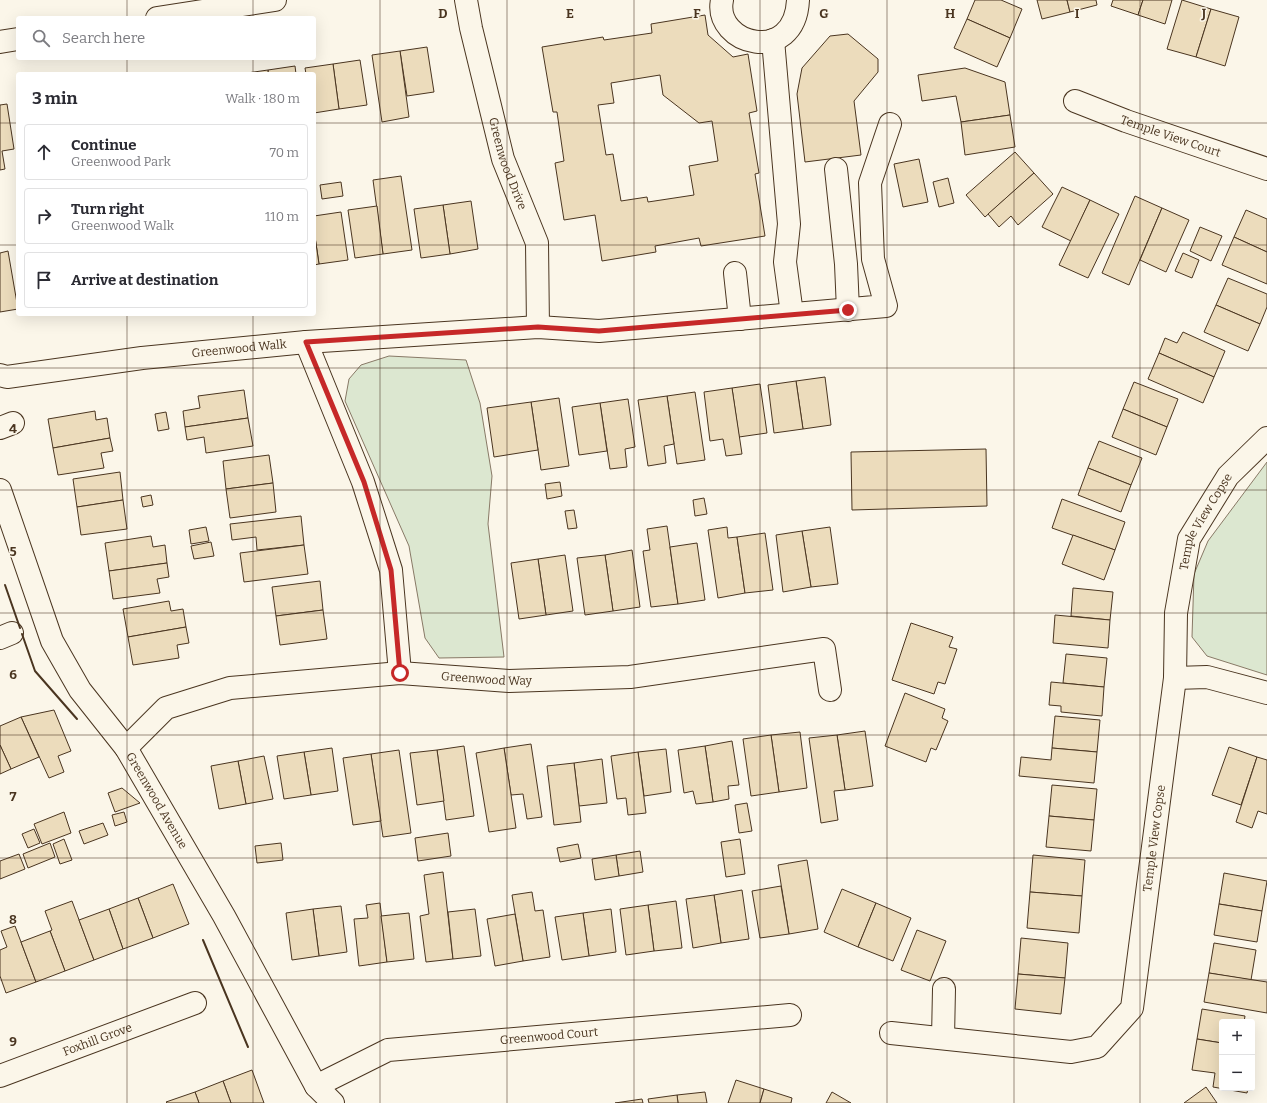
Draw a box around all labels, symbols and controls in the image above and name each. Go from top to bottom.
text: D [438,6,448,21]
text: E [566,6,574,21]
text: F [693,6,701,21]
text: G [819,6,829,21]
text: H [945,6,955,21]
text: I [1075,6,1080,21]
text: J [1201,6,1207,21]
search box [16,16,316,60]
icon: search [30,27,52,49]
text: Search here [62,29,145,47]
text: 3 min [32,88,77,109]
text: Walk · 180 m [225,91,300,106]
street label: Temple View Court [1118,113,1223,160]
street label: Greenwood Drive [486,116,530,212]
text: Continue [71,136,137,154]
icon: ahead [33,141,55,163]
text: 70 m [269,145,299,160]
text: Greenwood Park [71,154,171,169]
text: Turn right [71,200,144,218]
icon: right [33,205,55,227]
text: 110 m [265,209,299,224]
text: Greenwood Walk [71,218,174,233]
icon: arrive [33,269,55,291]
text: Arrive at destination [71,271,218,289]
route end [839,301,857,319]
street label: Greenwood Walk [191,337,287,360]
text: 4 [9,421,17,436]
street label: Temple View Copse [1177,471,1235,571]
text: 5 [9,544,17,559]
route start [391,664,409,682]
text: 6 [9,667,17,682]
street label: Greenwood Way [441,669,533,688]
street label: Greenwood Avenue [123,750,190,851]
street label: Temple View Copse [1140,784,1168,893]
text: 7 [10,789,17,804]
text: 8 [9,912,17,927]
map controls [1219,1019,1255,1091]
button: + [1219,1019,1255,1055]
street label: Foxhill Grove [61,1020,134,1059]
street label: Greenwood Court [499,1025,599,1047]
text: 9 [9,1034,17,1049]
button: − [1219,1055,1255,1091]

